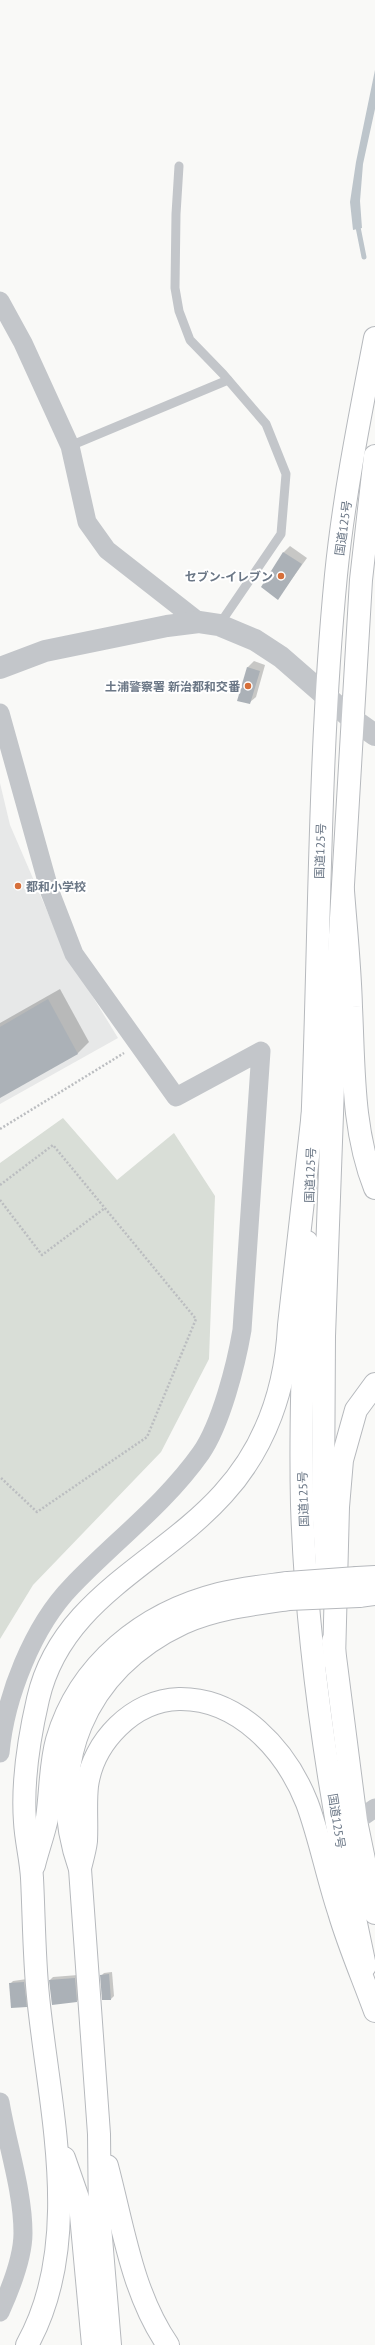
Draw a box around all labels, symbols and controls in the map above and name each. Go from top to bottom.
street label: 国道125号 [332,499,354,557]
place label: セブン-イレブン [185,569,273,584]
marker: セブン-イレブン [276,571,286,581]
place label: 土浦警察署 新治都和交番 [105,679,241,694]
marker: 土浦警察署 新治都和交番 [243,681,253,691]
street label: 国道125号 [312,823,328,879]
place label: 都和小学校 [26,879,86,894]
marker: 都和小学校 [13,881,23,891]
street label: 国道125号 [302,1147,318,1203]
street label: 国道125号 [295,1471,311,1527]
street label: 国道125号 [325,1792,349,1850]

